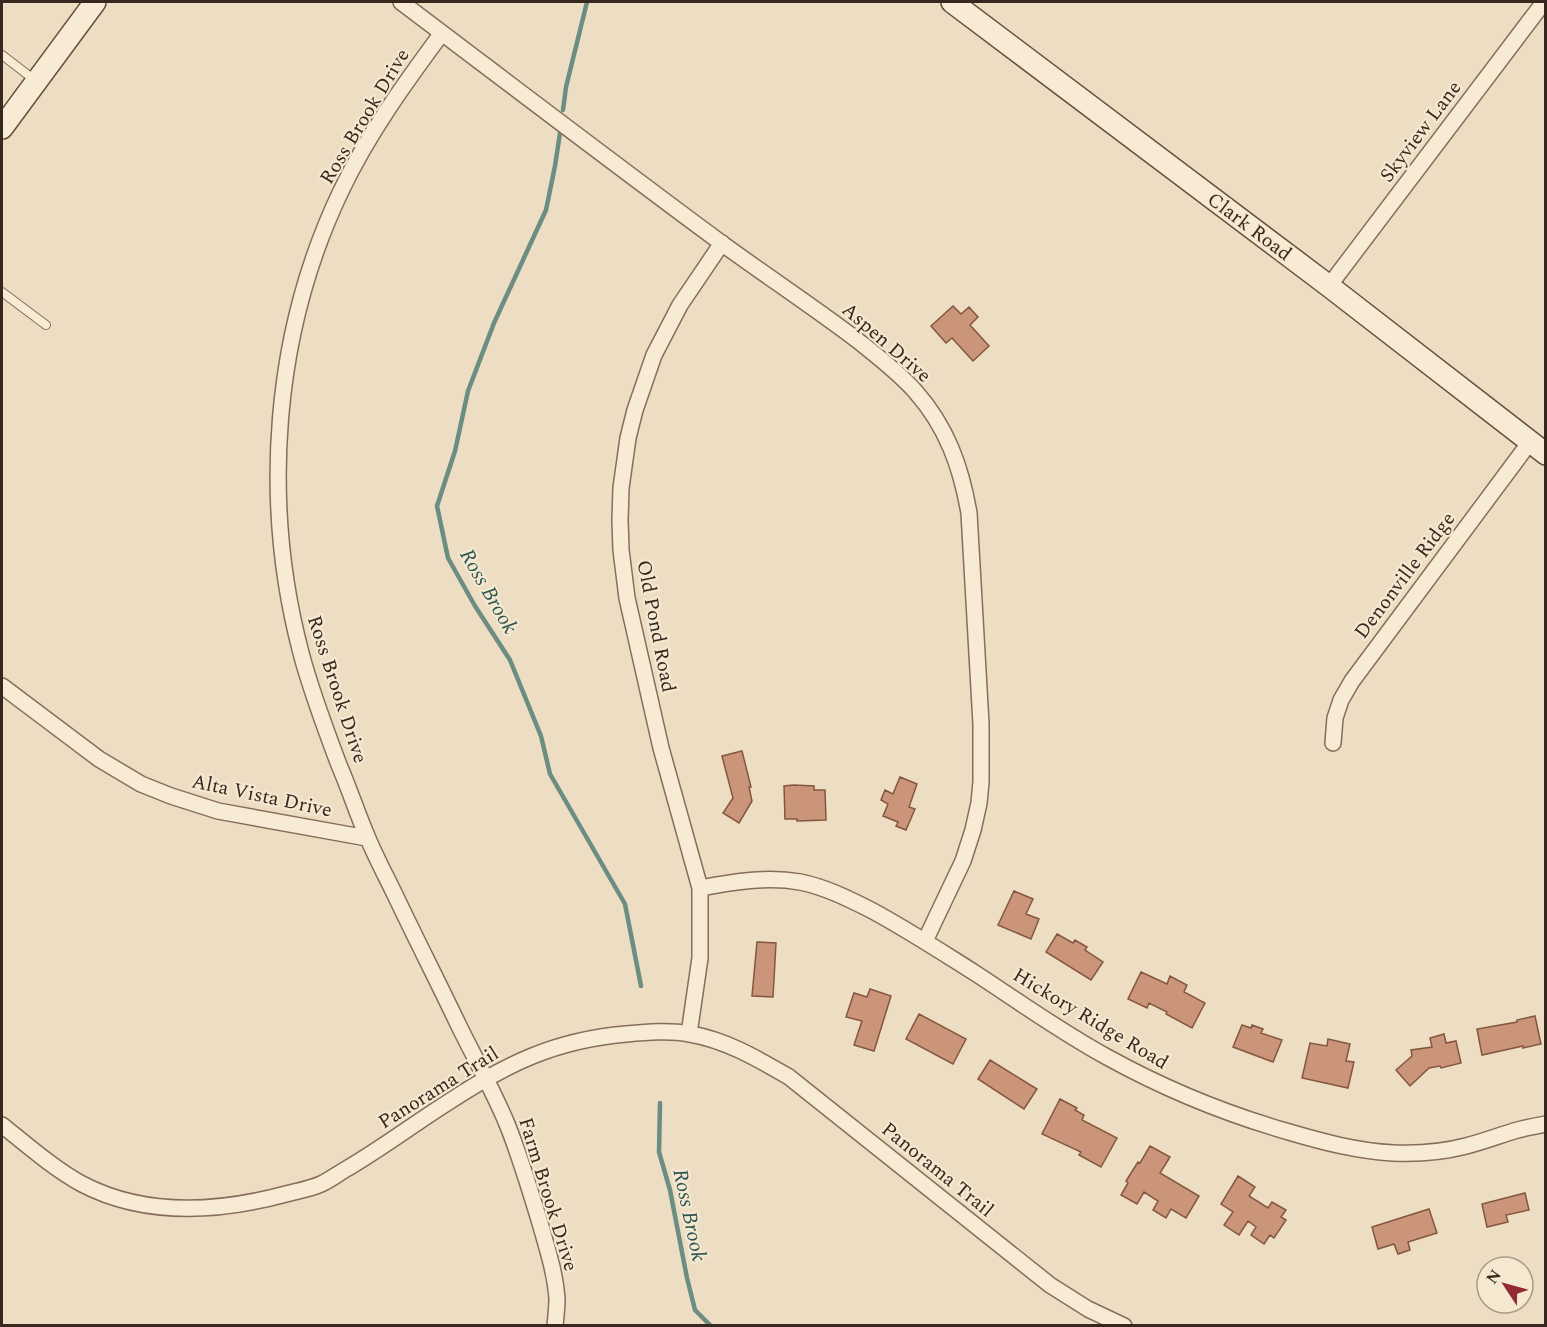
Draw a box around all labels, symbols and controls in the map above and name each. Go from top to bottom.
street label: Ross Brook Drive [312,43,417,190]
street label: Skyview Lane [1372,74,1469,189]
street label: Clark Road [1201,185,1298,269]
street label: Aspen Drive [835,295,938,390]
street label: Denonville Ridge [1347,506,1463,645]
water label: Ross Brook [451,543,526,640]
street label: Old Pond Road [628,557,684,695]
street label: Ross Brook Drive [299,611,375,767]
street label: Alta Vista Drive [189,766,335,826]
street label: Hickory Ridge Road [1007,960,1174,1077]
street label: Panorama Trail [372,1039,505,1137]
street label: Farm Brook Drive [510,1114,586,1275]
street label: Panorama Trail [875,1115,1000,1225]
water label: Ross Brook [664,1166,714,1265]
north arrow [1475,1255,1535,1315]
text: N [1480,1264,1507,1289]

